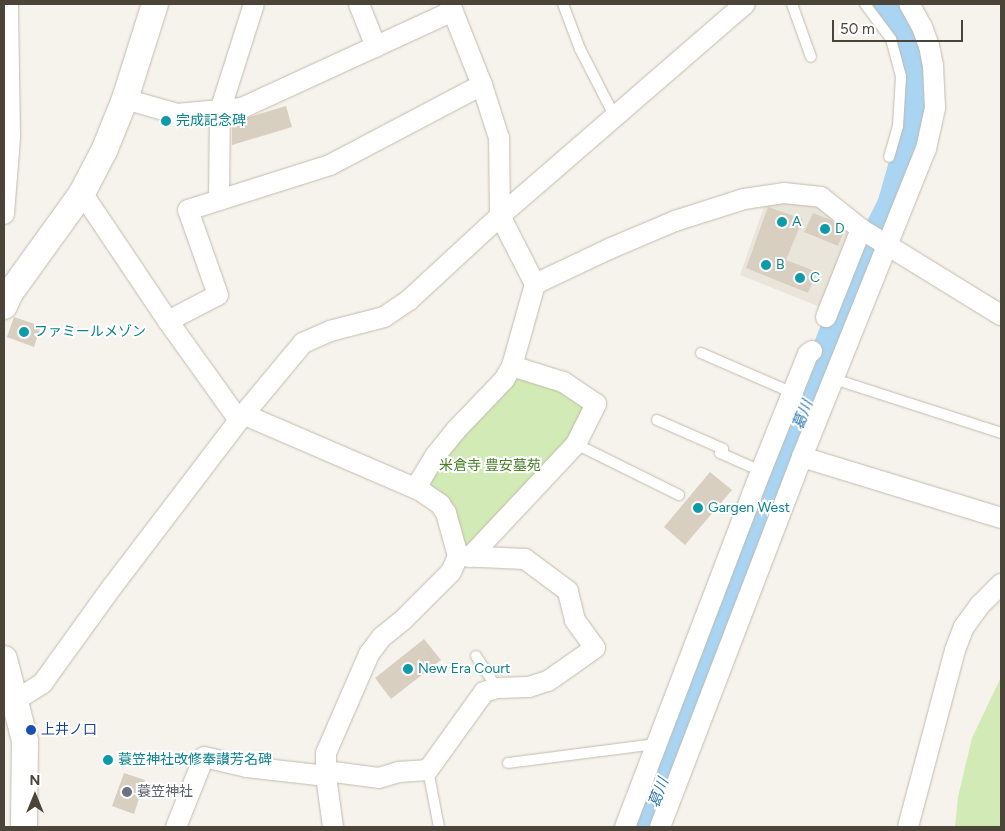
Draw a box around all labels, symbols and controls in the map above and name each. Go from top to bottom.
scale bar [835,10,966,42]
text: 50 m [840,20,875,38]
place label: 完成記念碑 [176,113,246,129]
marker: 完成記念碑 [160,115,172,127]
place label: A [792,214,801,230]
marker: A [776,216,788,228]
place label: D [835,221,845,237]
marker: D [819,223,831,235]
place label: B [776,257,785,273]
marker: B [760,259,772,271]
place label: C [810,270,820,286]
marker: C [794,272,806,284]
place label: ファミールメゾン [34,324,146,340]
marker: ファミールメゾン [18,326,30,338]
water label: 葛川 [789,398,817,432]
park label: 米倉寺 豊安墓苑 [439,458,541,474]
place label: Gargen West [708,500,790,516]
marker: Gargen West [692,502,704,514]
place label: New Era Court [418,661,510,677]
marker: New Era Court [402,663,414,675]
place label: 上井ノ口 [41,722,97,738]
marker: 上井ノ口 [25,724,37,736]
place label: 蓑笠神社改修奉讃芳名碑 [118,752,272,768]
marker: 蓑笠神社改修奉讃芳名碑 [102,754,114,766]
north arrow [10,771,60,821]
text: N [30,772,40,789]
water label: 葛川 [645,776,673,810]
place label: 蓑笠神社 [137,784,193,800]
marker: 蓑笠神社 [121,786,133,798]

